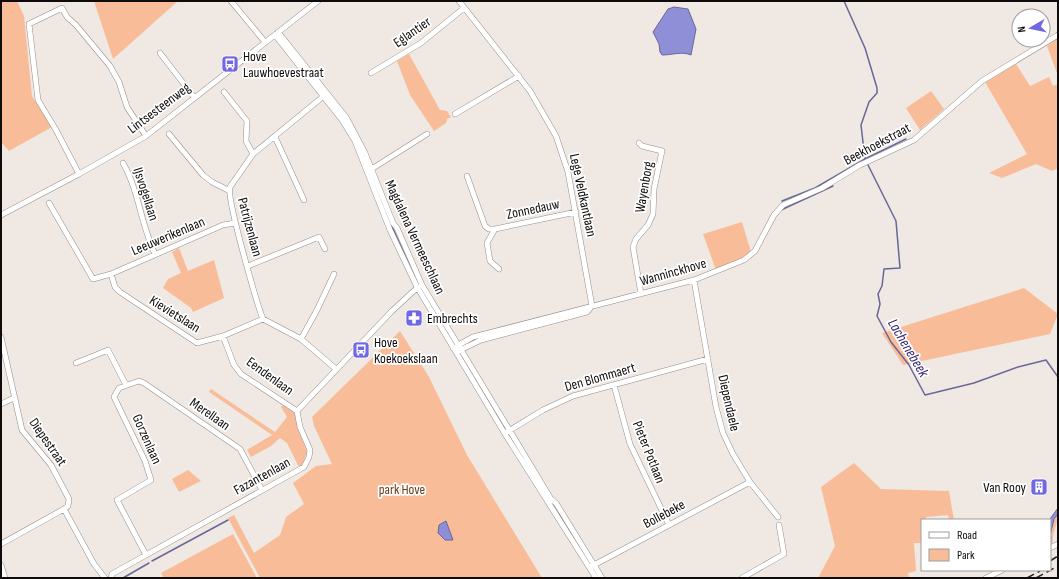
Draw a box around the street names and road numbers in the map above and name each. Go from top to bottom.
street label: Eglantier [390,13,434,51]
street label: Lintsesteenweg [124,79,194,137]
street label: Beekhoekstraat [841,119,913,169]
street label: Lege Veldkantlaan [566,152,600,238]
street label: Wayenborg [631,160,657,214]
street label: IJsvogellaan [129,165,163,223]
street label: Magdalena Vermeeschlaan [381,177,449,297]
street label: Zonnedauw [505,195,561,223]
street label: Patrijzenlaan [234,196,266,258]
street label: Leeuwerikenlaan [129,213,207,259]
street label: Wanninckhove [638,254,708,290]
street label: Kievietslaan [146,292,204,336]
street label: Eendenlaan [243,353,297,399]
street label: Den Blommaert [563,359,637,395]
street label: Diependaele [714,373,744,433]
street label: Merellaan [187,394,233,434]
street label: Gorzenlaan [129,411,165,467]
street label: Diepestraat [25,415,71,469]
street label: Pieter Potlaan [629,418,669,486]
street label: Fazantenlaan [231,454,293,498]
street label: Bollebeke [640,496,688,532]

